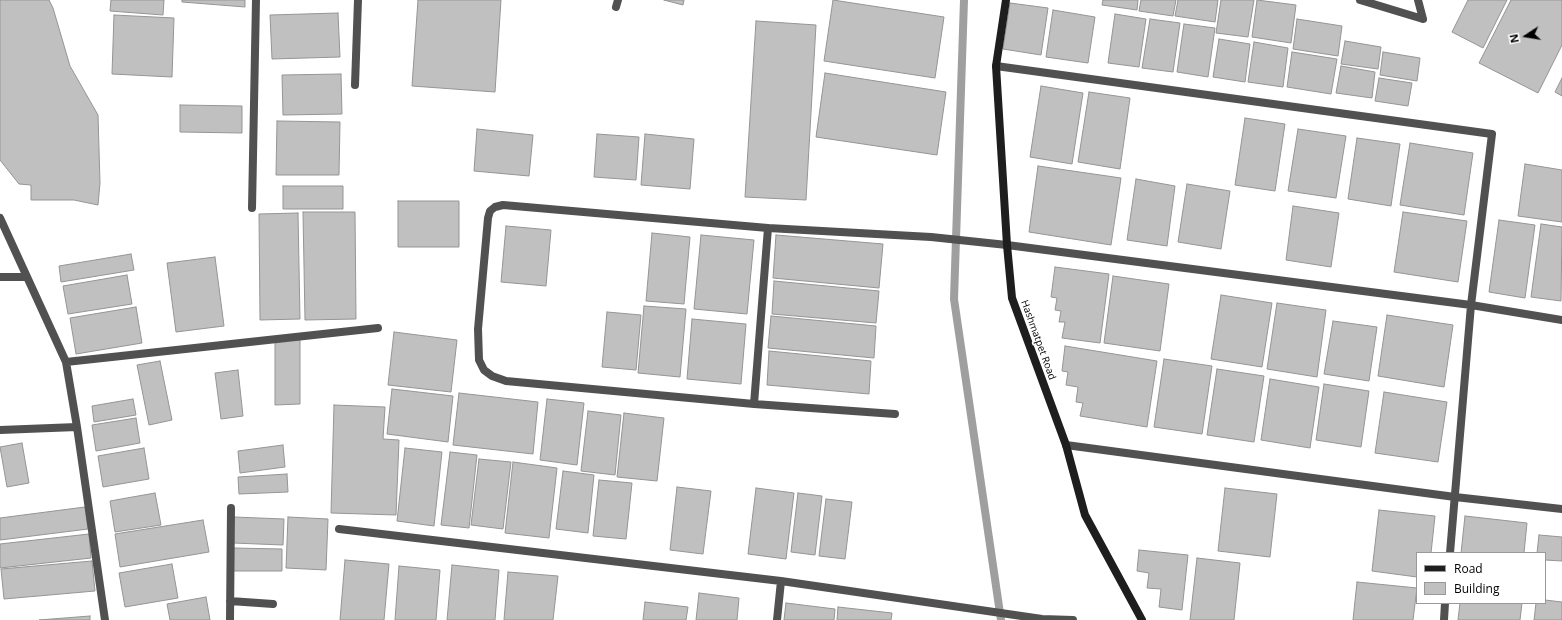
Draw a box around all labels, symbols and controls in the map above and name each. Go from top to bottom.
north arrow [1506,16,1546,56]
text: N [1506,33,1522,45]
street label: Hashmatpet Road [1018,298,1058,382]
legend [1416,552,1546,604]
text: Road [1454,560,1483,577]
text: Building [1454,580,1499,597]

